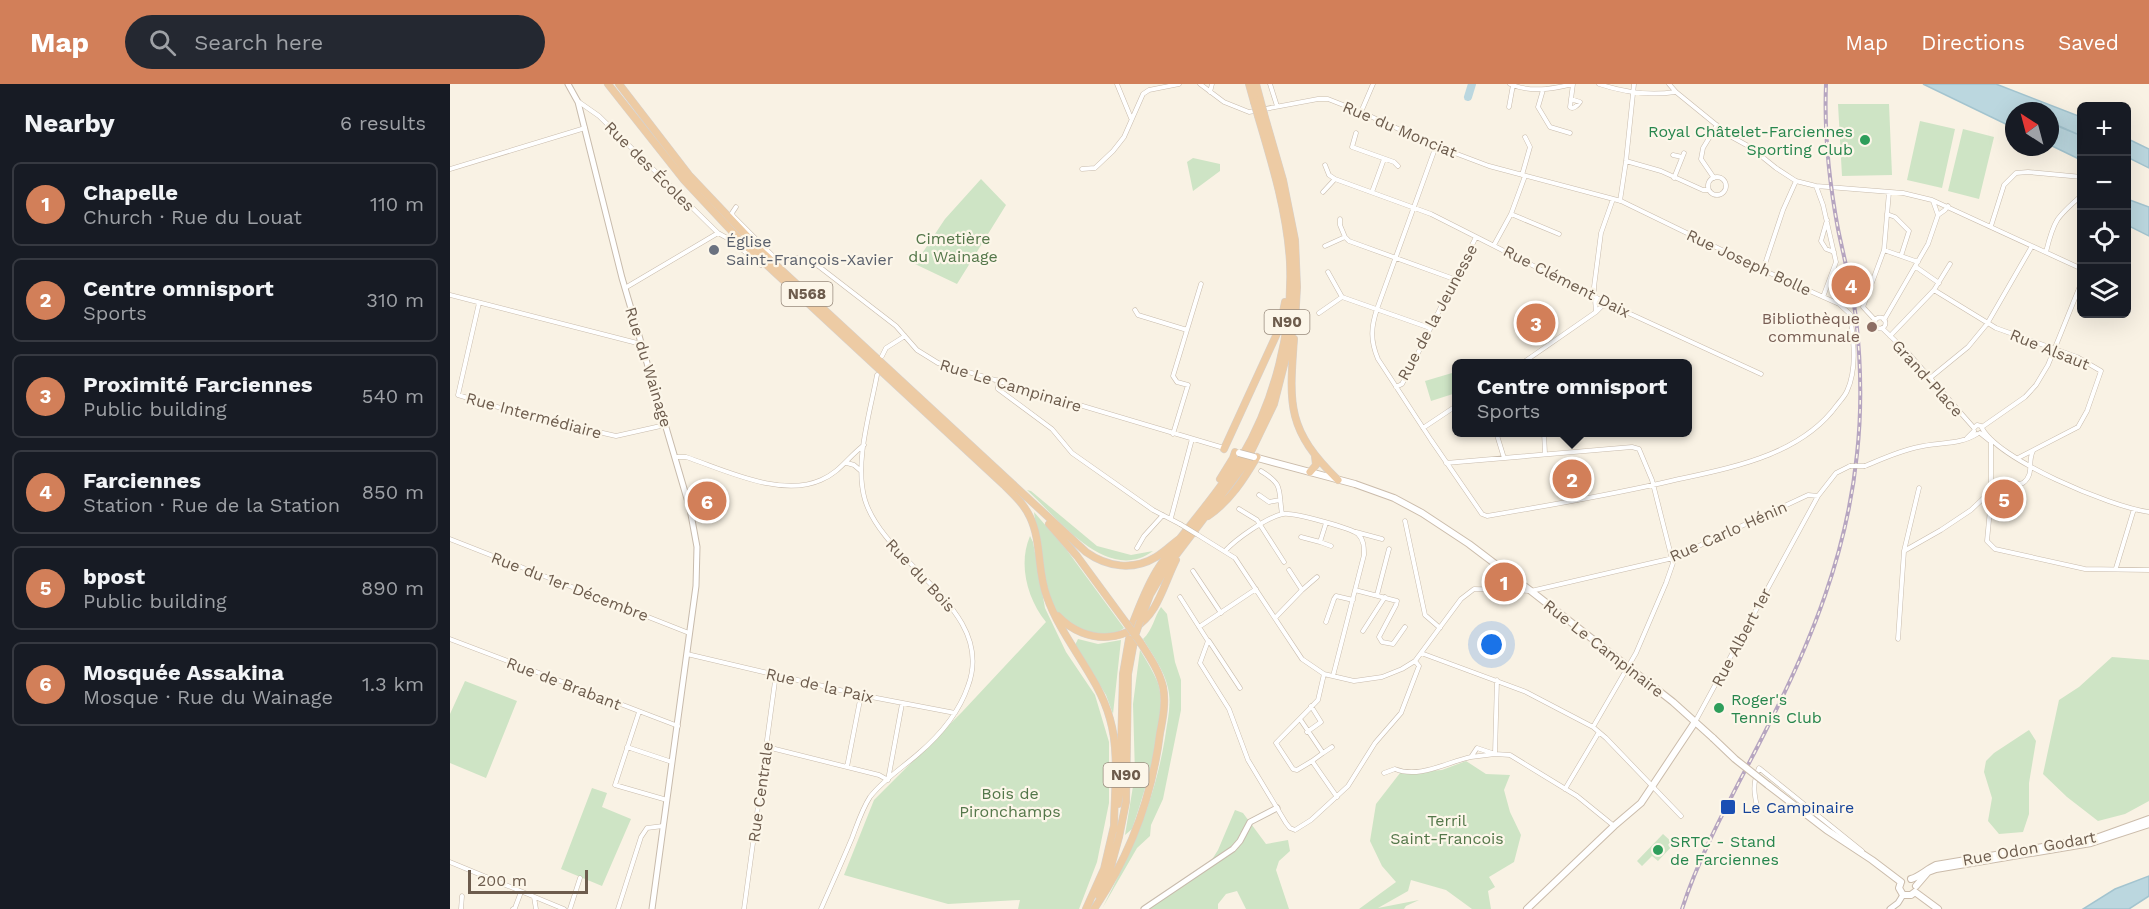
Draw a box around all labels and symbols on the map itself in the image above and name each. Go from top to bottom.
street label: Rue du Monciat [1340,97,1460,162]
north arrow [2005,102,2059,156]
street label: Rue des Écoles [601,117,699,215]
place label: Royal Châtelet-Farciennes Sporting Club [1648,122,1853,159]
marker: Royal Châtelet-Farciennes Sporting Club [1858,133,1872,147]
street label: Rue Joseph Bolle [1683,225,1814,300]
park label: Cimetière du Wainage [908,229,998,266]
place label: Église Saint-François-Xavier [726,232,894,269]
street label: Rue de la Jeunesse [1393,241,1481,384]
street label: Rue Clément Daix [1500,241,1633,322]
marker: Église Saint-François-Xavier [707,243,721,257]
pin: 4 [1832,262,1870,308]
road number: N568 [782,282,832,306]
pin: 3 [1516,300,1556,346]
street label: Rue du Wainage [621,305,676,430]
place label: Bibliothèque communale [1762,309,1860,346]
road number: N90 [1264,310,1310,334]
marker: Bibliothèque communale [1865,320,1879,334]
street label: Rue Alsaut [2007,325,2093,374]
street label: Grand-Place [1888,336,1967,421]
street label: Rue Le Campinaire [938,355,1084,416]
street label: Rue Intermédiaire [464,388,604,443]
pin: 2 [1552,456,1592,502]
pin: 5 [1984,476,2024,522]
pin: 6 [688,478,726,524]
street label: Rue Carlo Hénin [1667,497,1790,566]
street label: Rue du Bois [882,535,959,616]
street label: Rue du 1er Décembre [489,548,651,625]
pin: 1 [1484,560,1524,604]
street label: Rue Albert 1er [1707,584,1776,690]
street label: Rue Le Campinaire [1540,596,1668,701]
your location [1477,630,1506,659]
street label: Rue de Brabant [504,653,624,714]
street label: Rue de la Paix [764,664,876,707]
place label: Roger's Tennis Club [1731,690,1822,727]
marker: Roger's Tennis Club [1712,701,1726,715]
street label: Rue Centrale [744,741,777,844]
road number: N90 [1104,763,1148,787]
park label: Bois de Pironchamps [959,784,1061,821]
marker: Le Campinaire [1719,798,1737,816]
place label: Le Campinaire [1742,798,1854,817]
park label: Terril Saint-Francois [1390,811,1504,848]
street label: Rue Odon Godart [1961,827,2098,870]
place label: SRTC - Stand de Farciennes [1670,832,1779,869]
marker: SRTC - Stand de Farciennes [1651,843,1665,857]
scale bar [468,867,588,894]

